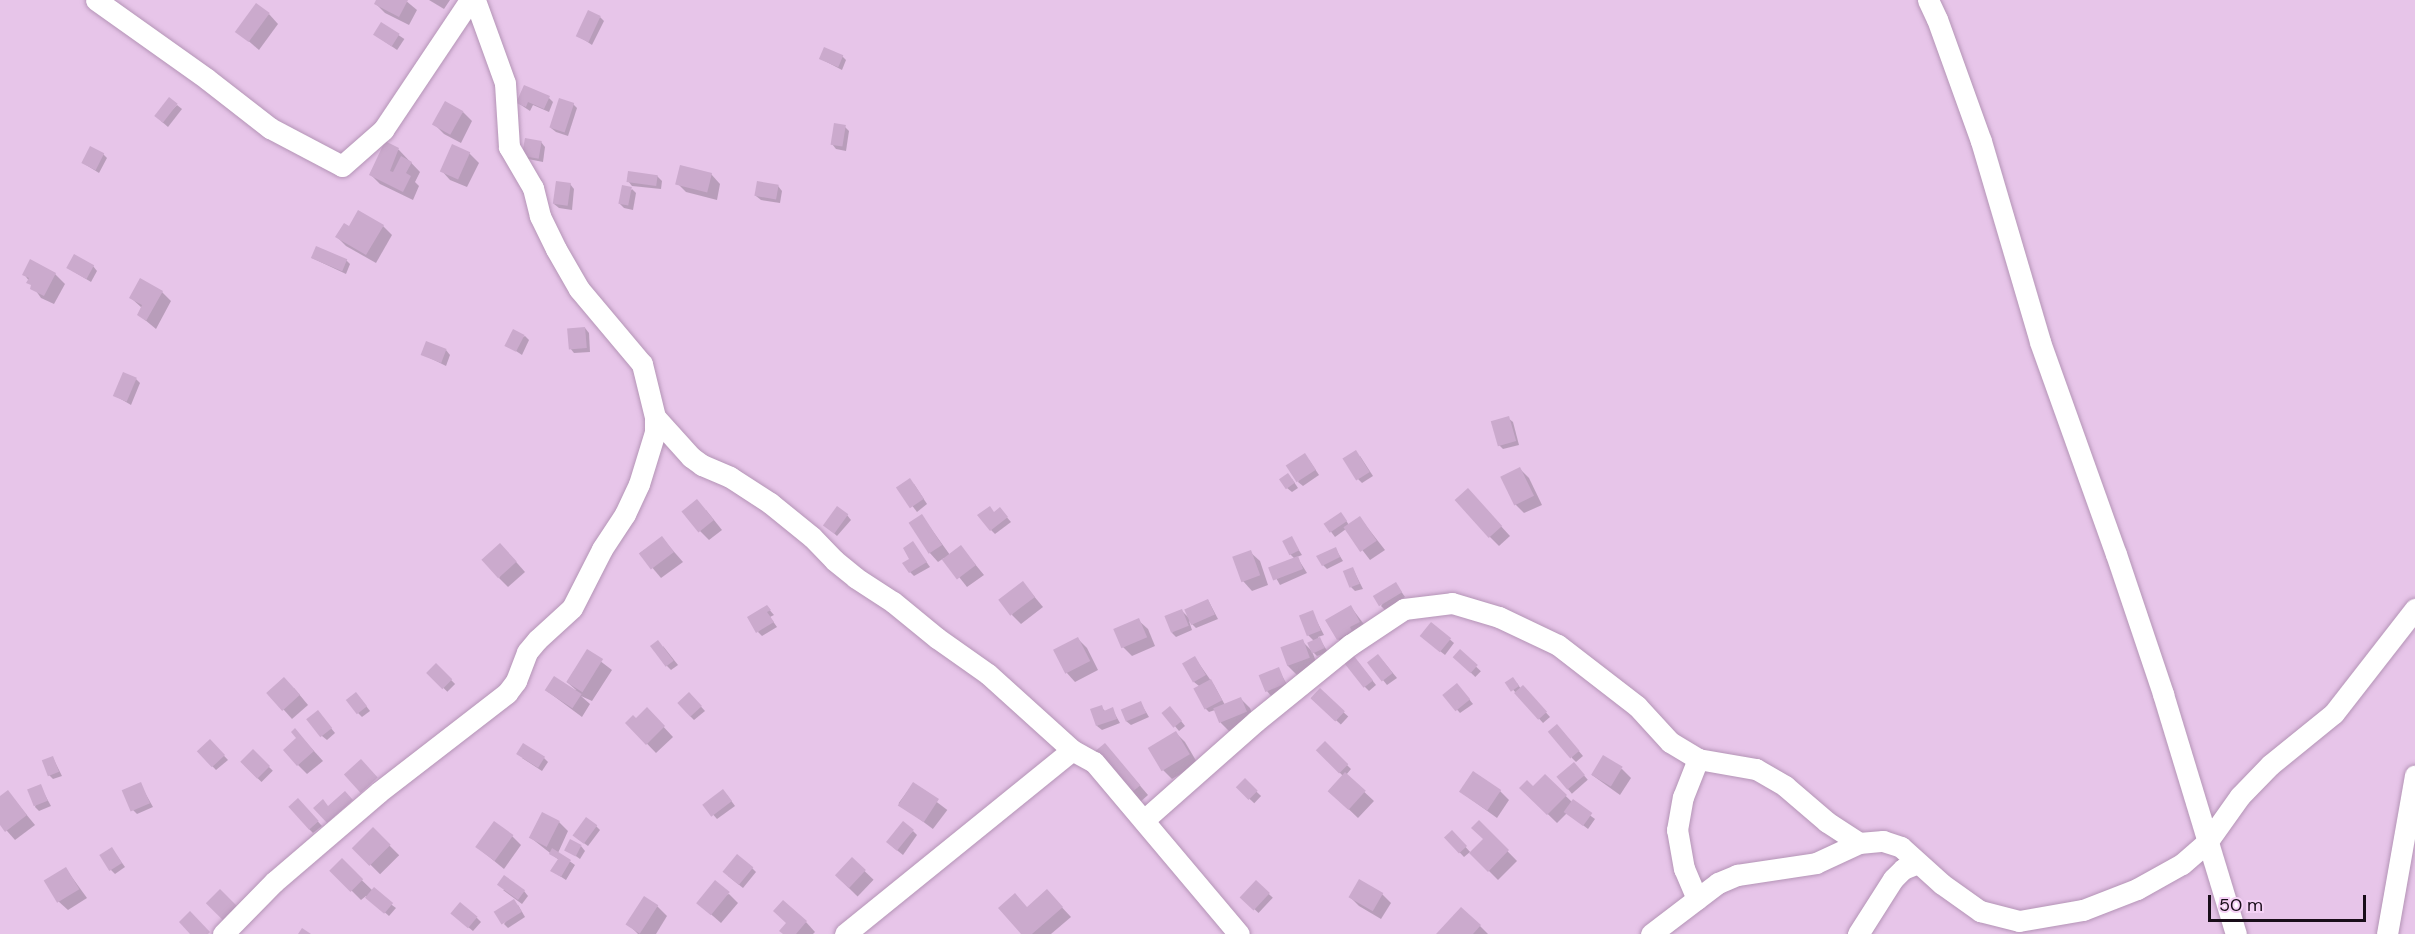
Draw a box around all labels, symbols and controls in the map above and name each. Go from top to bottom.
scale bar [2211,883,2368,921]
text: 50 m [2219,893,2263,917]

